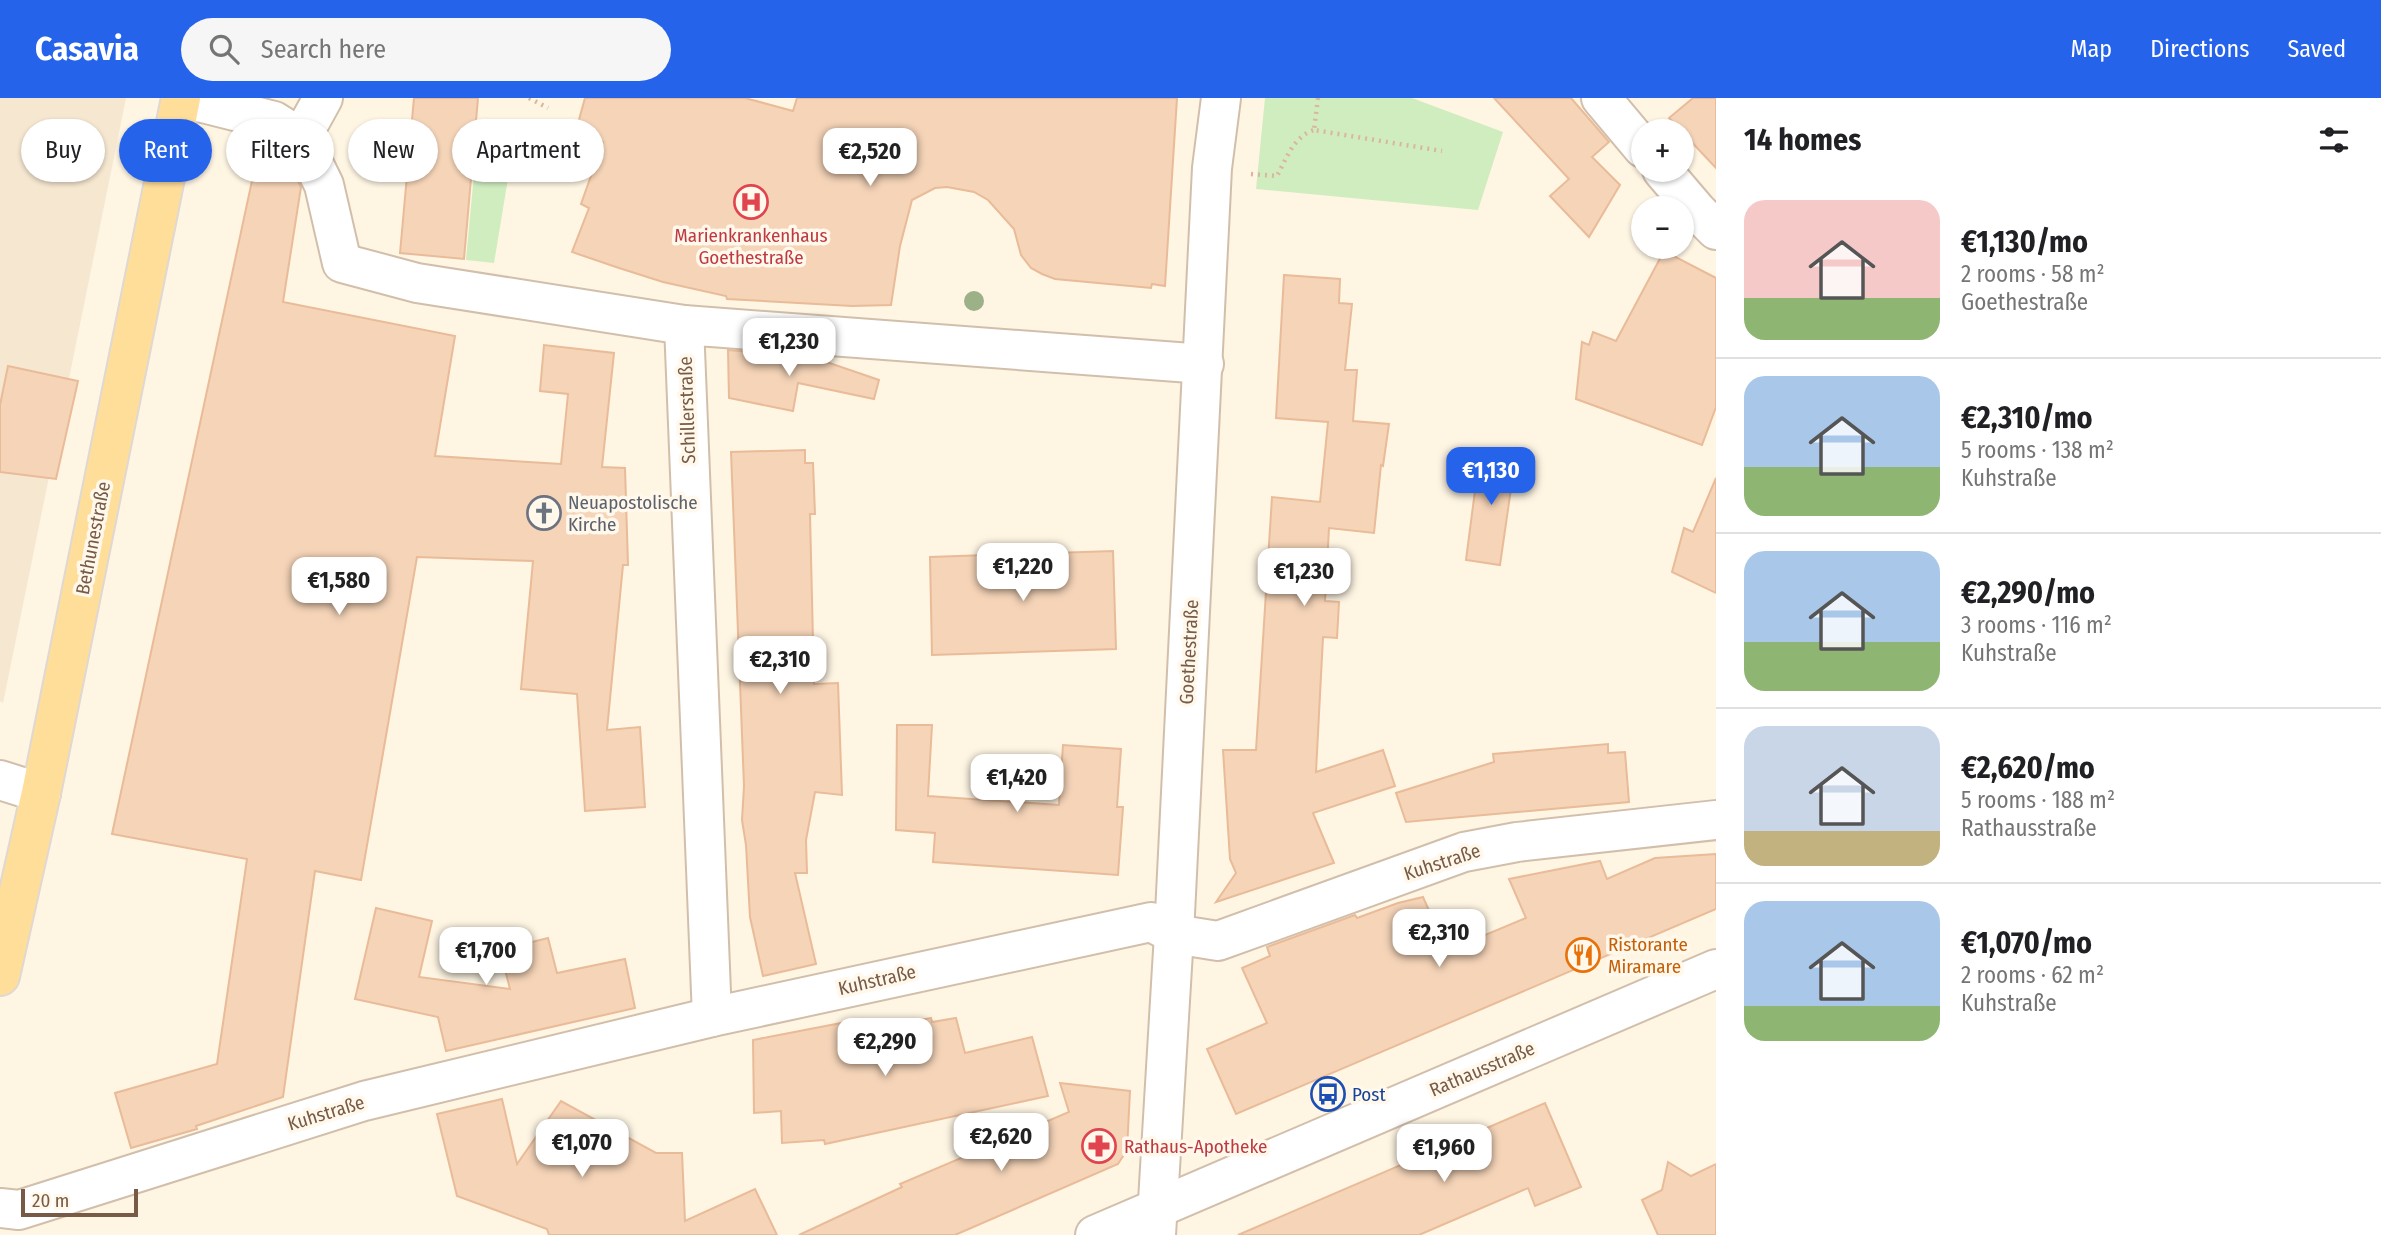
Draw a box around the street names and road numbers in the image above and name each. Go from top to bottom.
street label: Schillerstraße [674,356,700,464]
street label: Bethunestraße [71,480,115,596]
street label: Goethestraße [1175,599,1203,705]
street label: Kuhstraße [1401,839,1483,885]
street label: Kuhstraße [836,960,918,1000]
street label: Rathausstraße [1426,1037,1538,1101]
street label: Kuhstraße [285,1090,367,1136]

